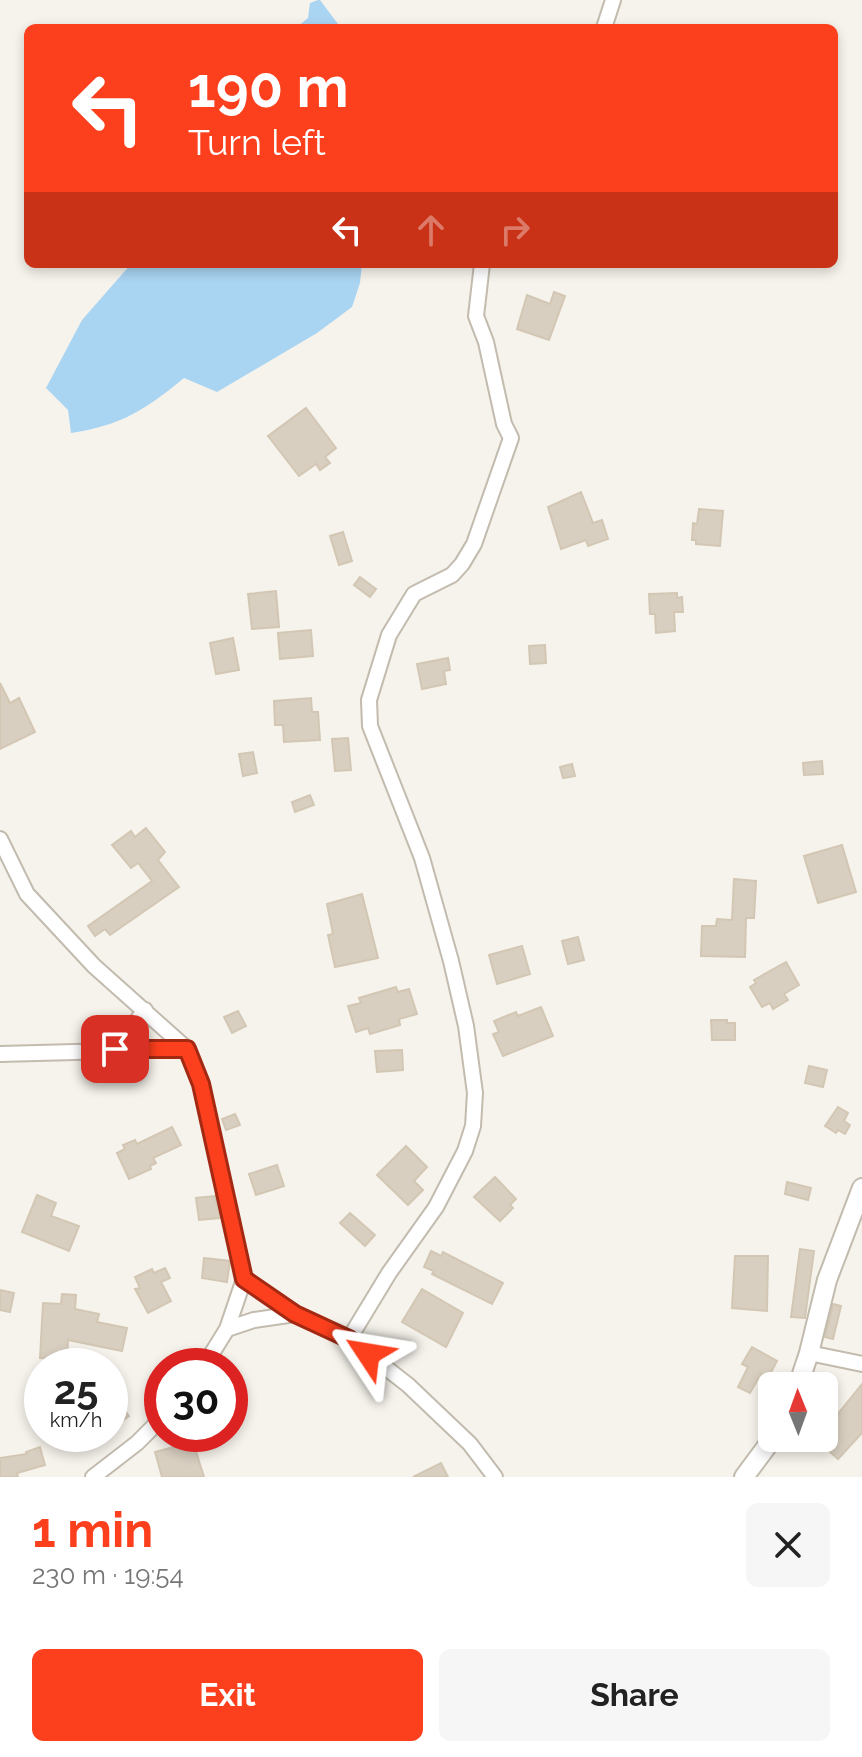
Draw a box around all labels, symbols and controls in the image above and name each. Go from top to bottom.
text: 190 m [188,54,349,120]
icon: left [56,56,160,160]
text: Turn left [188,121,326,163]
icon: left [325,208,369,252]
icon: ahead [409,208,453,252]
icon: right [493,208,537,252]
pin [81,1015,149,1083]
icon: arrive [93,1027,137,1071]
position arrow [326,1312,410,1396]
speed limit sign: 30 [144,1348,248,1452]
text: 25 [54,1366,98,1413]
north arrow [758,1372,838,1452]
map controls [758,1372,838,1452]
text: km/h [50,1408,102,1432]
text: 1 min [32,1502,153,1558]
button: close [746,1503,830,1587]
text: 230 m · 19:54 [32,1560,184,1590]
button: Exit [32,1649,423,1741]
button: Share [439,1649,830,1741]

